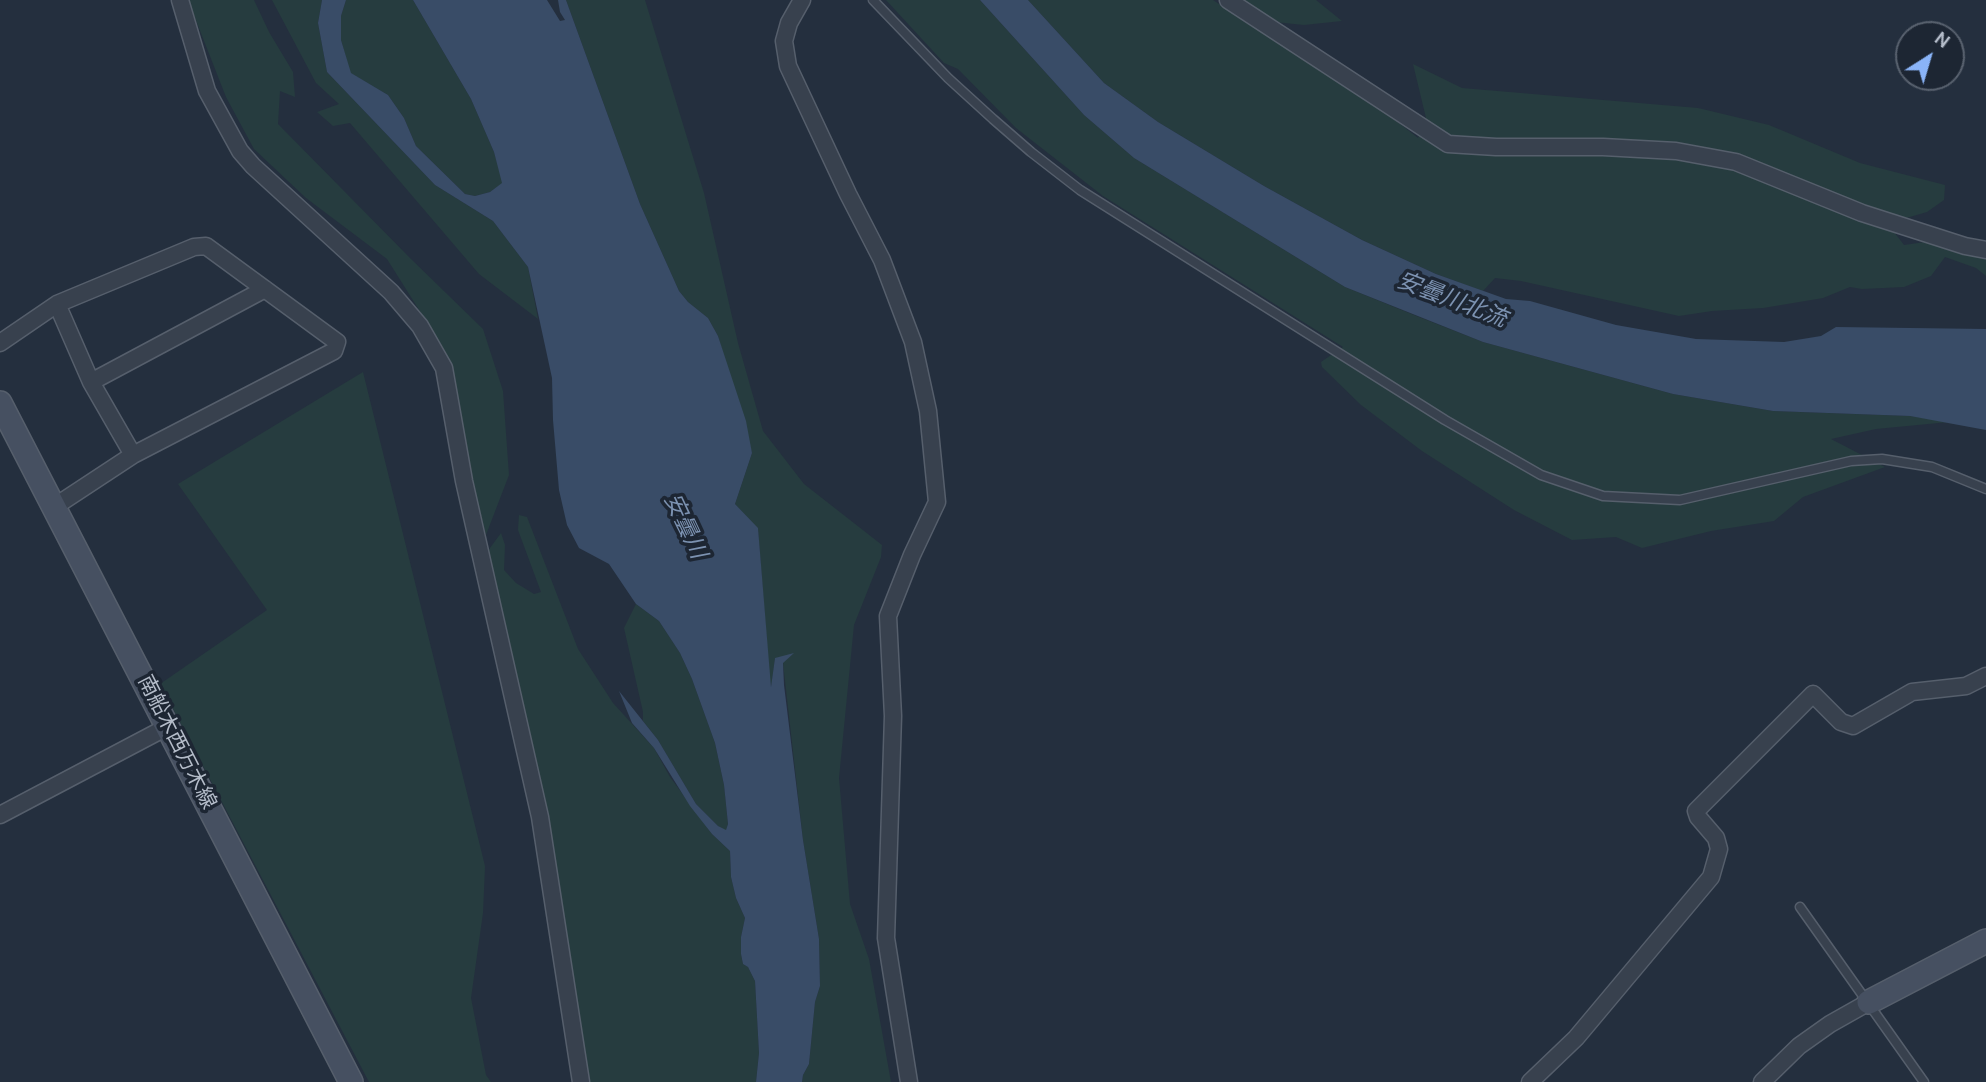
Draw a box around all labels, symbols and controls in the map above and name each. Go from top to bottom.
north arrow [1895,21,1965,91]
text: N [1929,27,1954,55]
water label: 安曇川北流 [1392,269,1510,335]
water label: 安曇川 [656,490,710,564]
street label: 南船木西万木線 [130,672,220,814]

